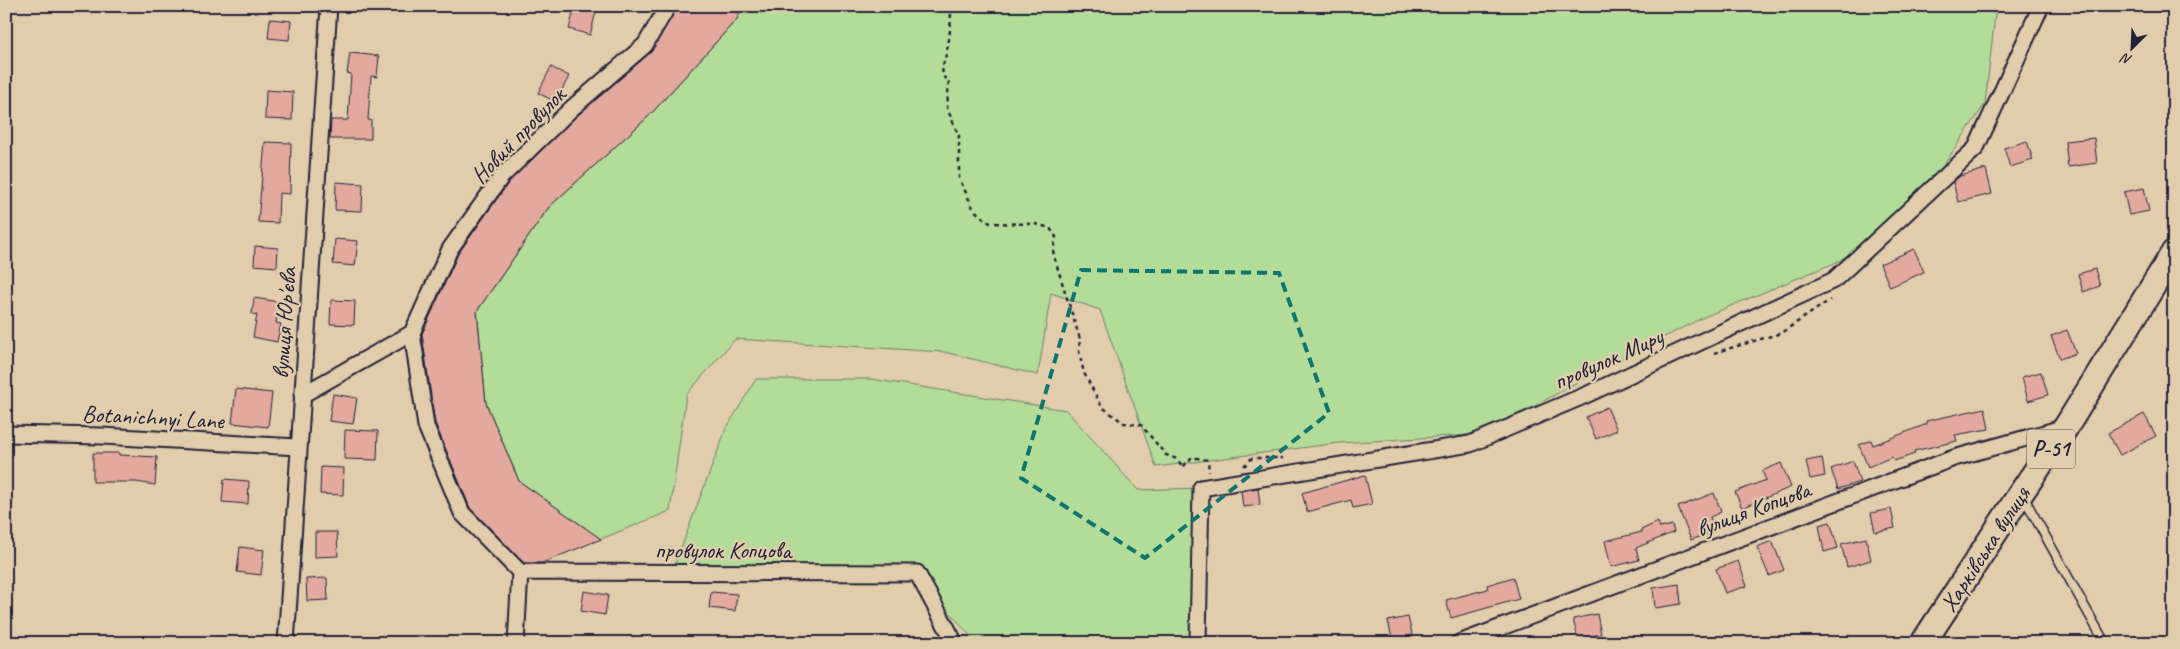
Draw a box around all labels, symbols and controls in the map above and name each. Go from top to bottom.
north arrow [2108,22,2158,72]
text: N [2117,49,2134,69]
street label: Новий провулок [464,79,573,190]
street label: вулиця Юр'єва [265,265,303,380]
street label: провулок Миру [1549,321,1669,396]
street label: Botanichnyi Lane [81,398,227,436]
road number: Р-51 [2027,429,2075,468]
street label: вулиця Копцова [1692,474,1816,543]
street label: Харківська вулиця [1933,480,2037,617]
street label: провулок Копцова [655,535,793,565]

